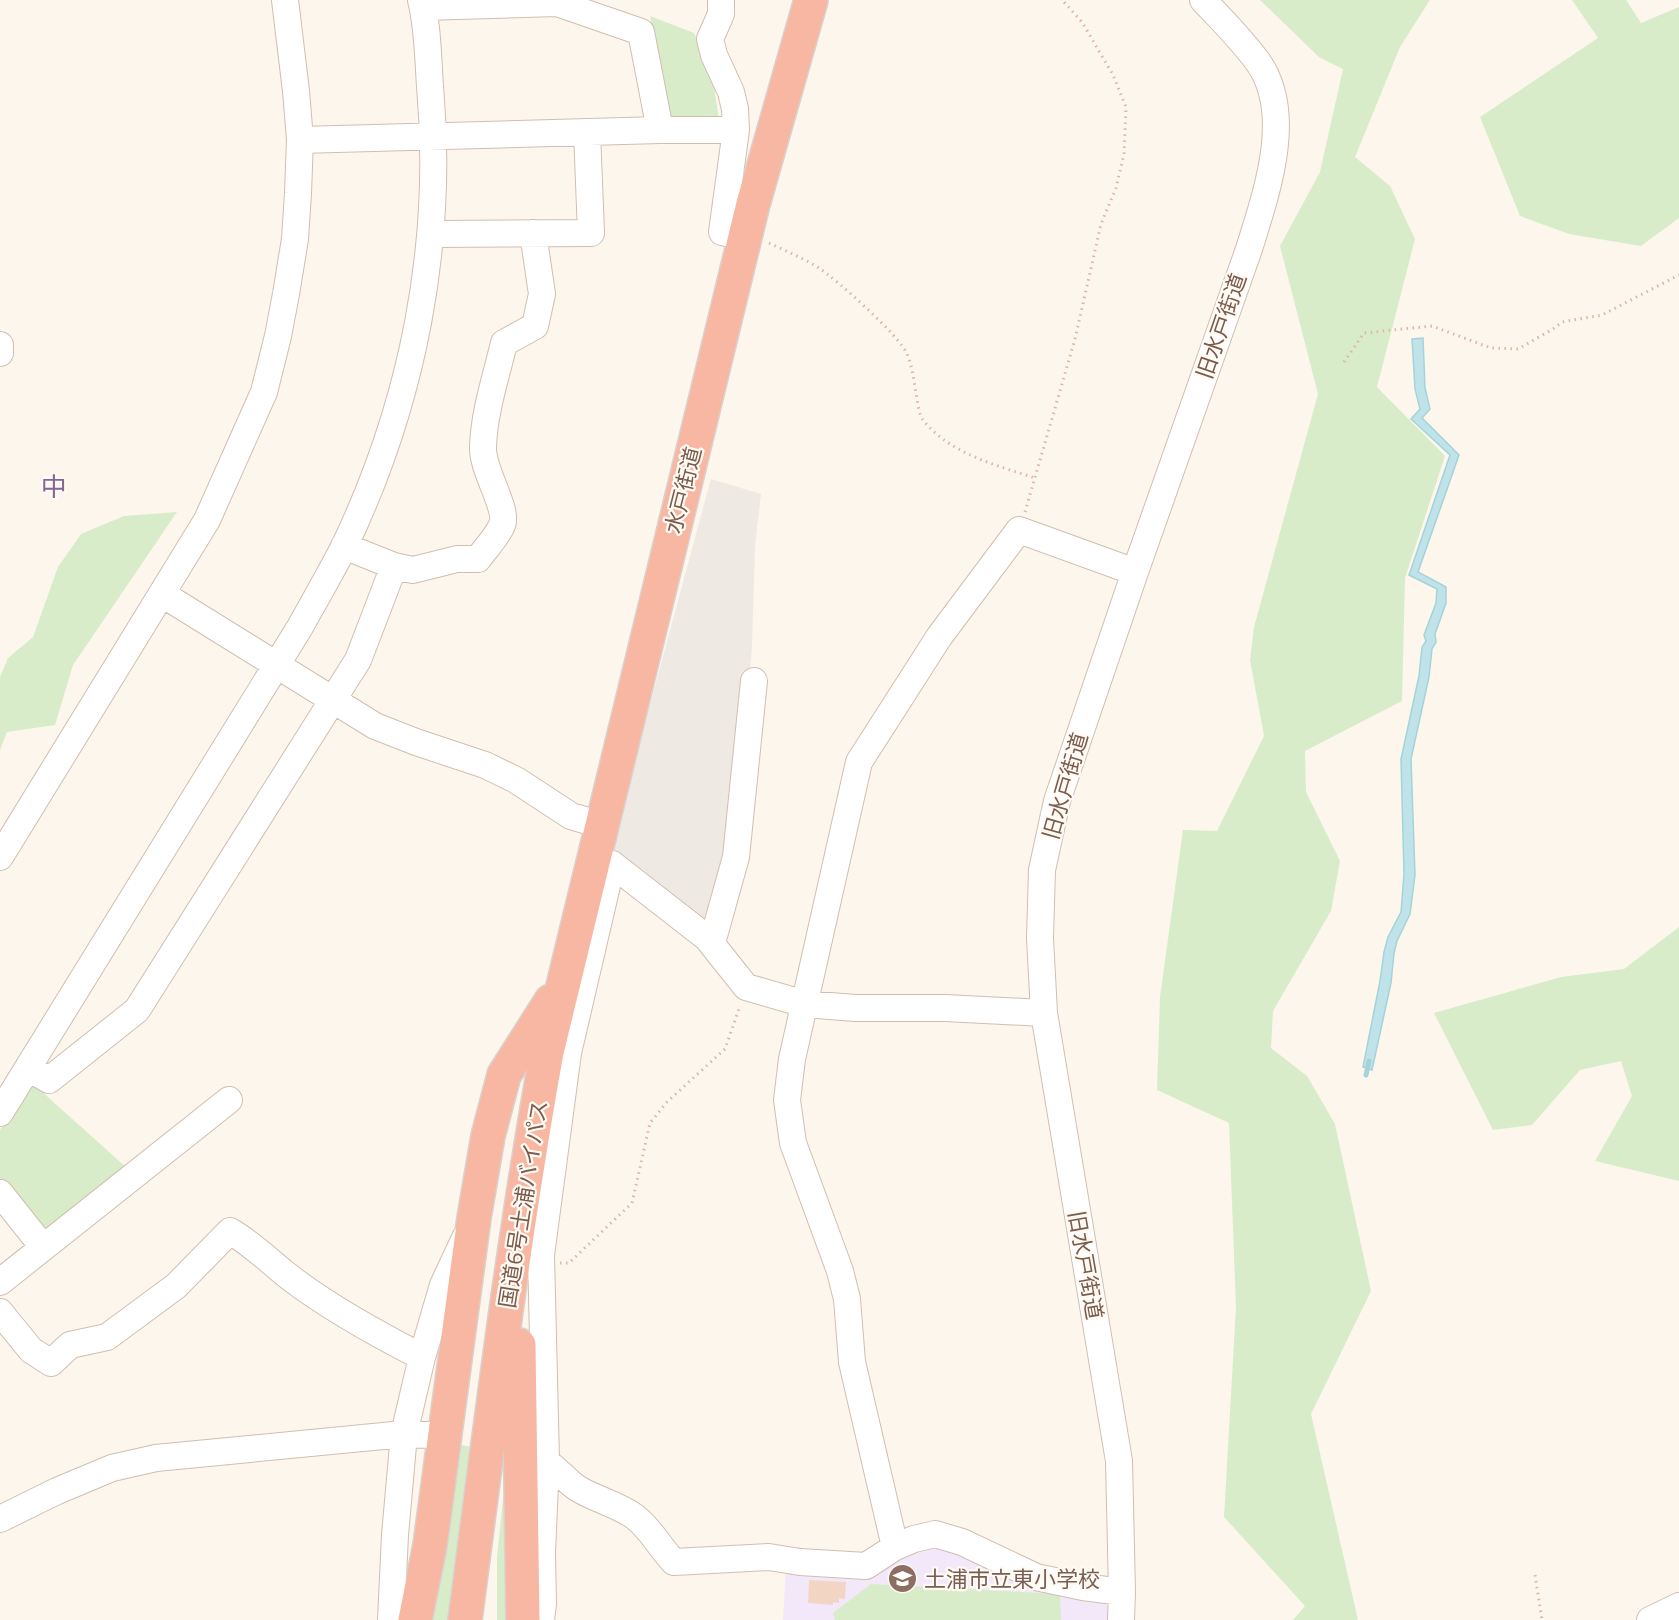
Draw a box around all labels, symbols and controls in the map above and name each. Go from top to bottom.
street label: 旧水戸街道 [1187,268,1255,384]
street label: 水戸街道 [656,443,710,537]
district label: 中 [41,467,67,506]
street label: 旧水戸街道 [1033,728,1097,844]
street label: 国道6号土浦バイパス [490,1098,556,1310]
street label: 旧水戸街道 [1060,1208,1112,1322]
place label: 土浦市立東小学校 [924,1562,1100,1596]
school or university icon: 土浦市立東小学校 [887,1563,919,1595]

